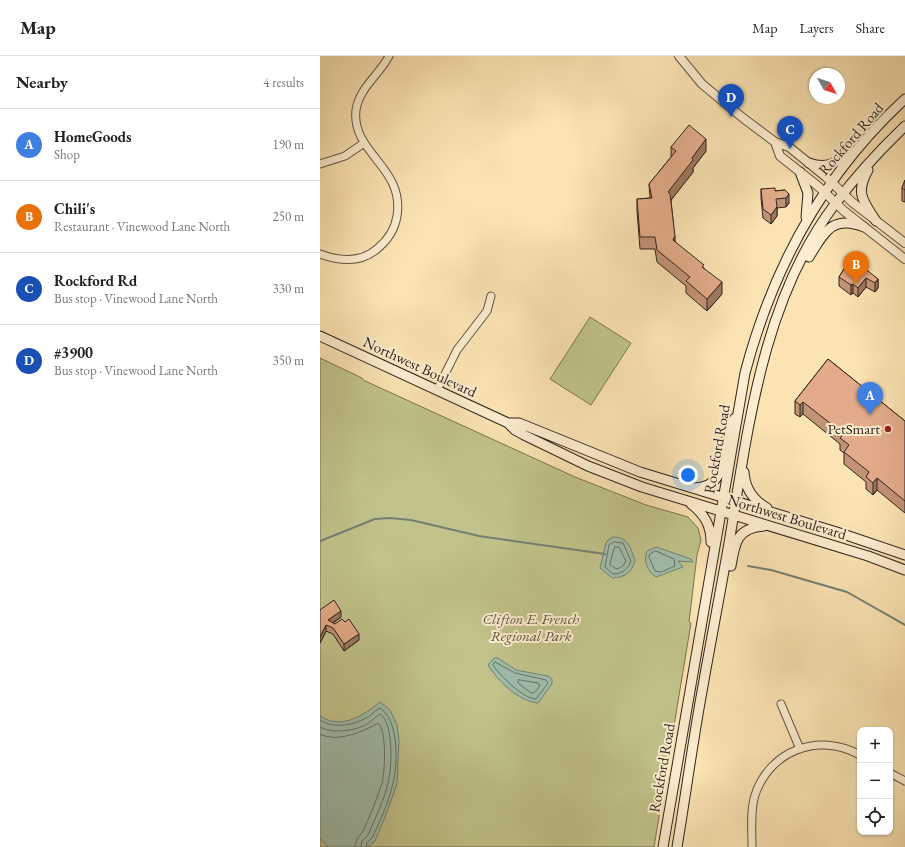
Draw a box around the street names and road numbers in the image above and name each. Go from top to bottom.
street label: Rockford Road [814,98,888,179]
street label: Northwest Boulevard [360,332,480,401]
street label: Rockford Road [699,403,734,495]
street label: Northwest Boulevard [725,489,849,544]
street label: Rockford Road [644,722,679,814]

